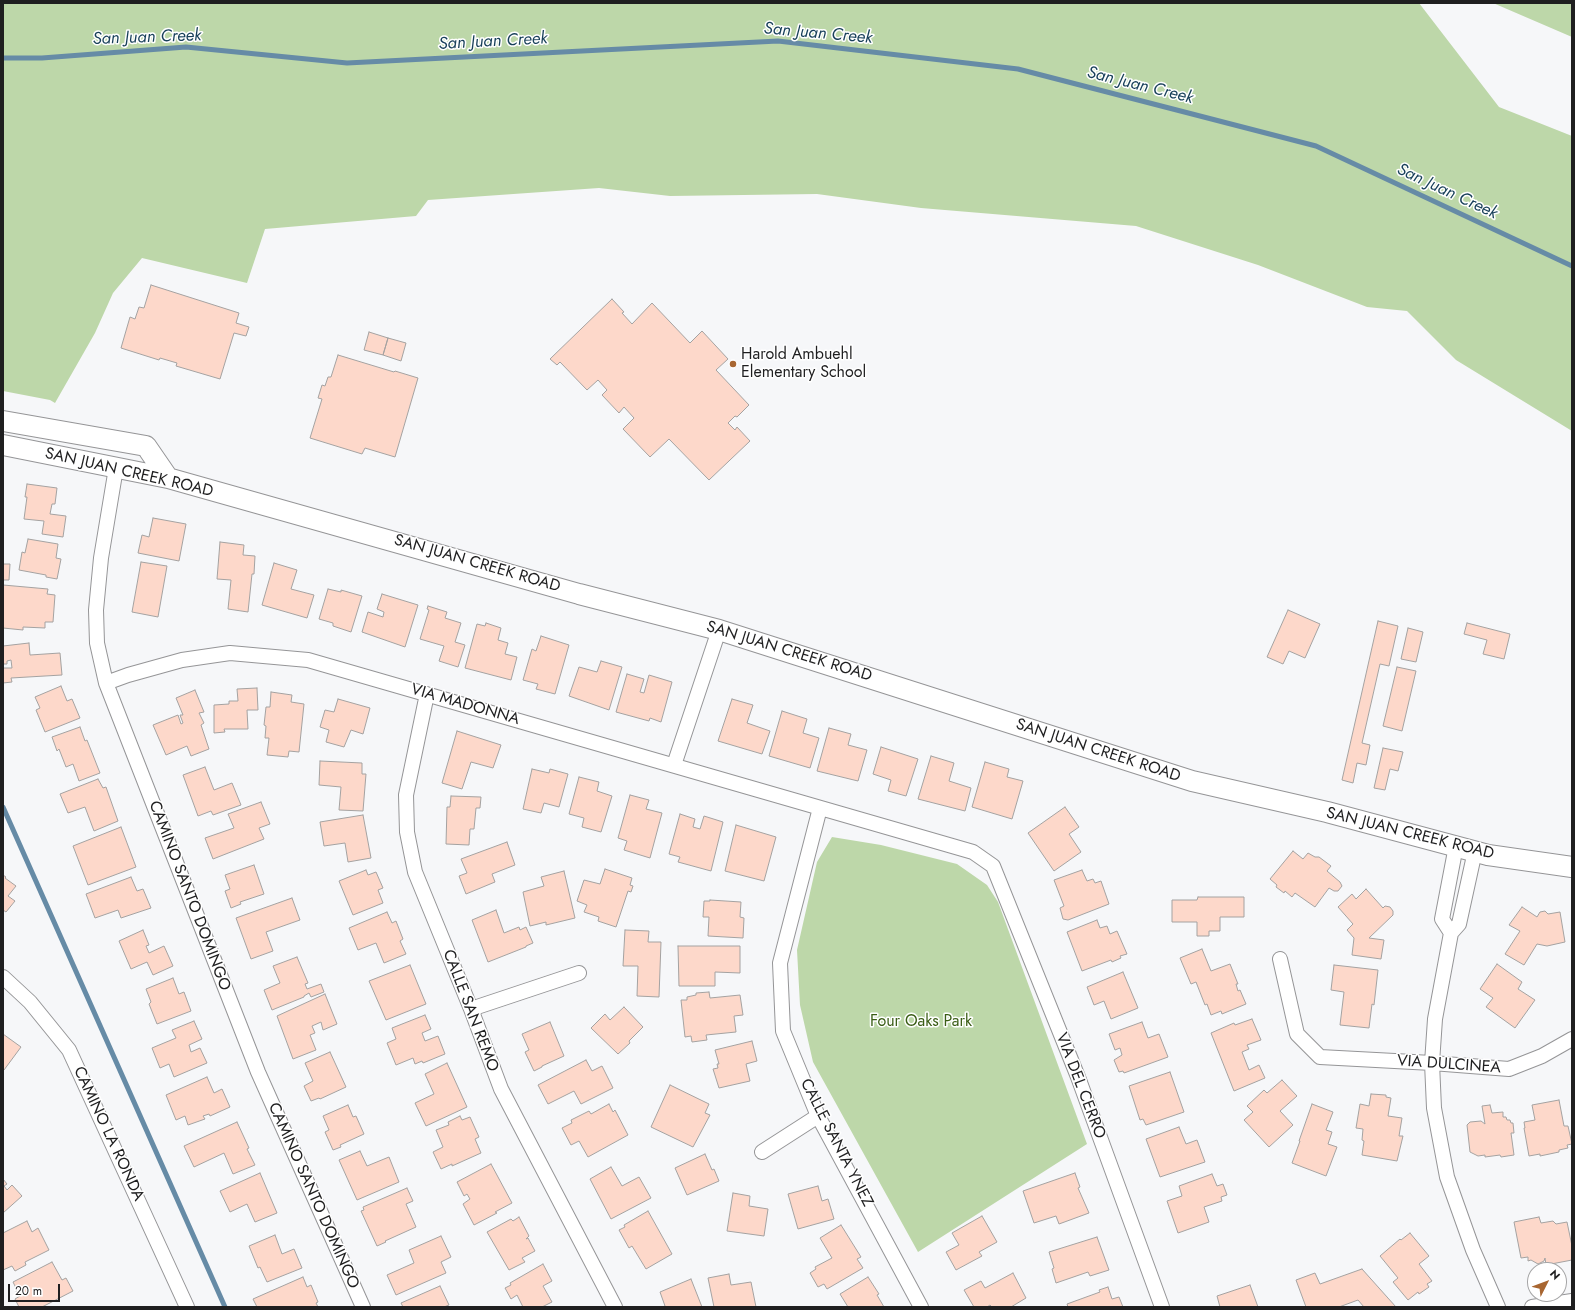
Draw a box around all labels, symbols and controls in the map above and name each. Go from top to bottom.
water label: San Juan Creek [763,19,873,49]
water label: San Juan Creek [92,26,202,50]
water label: San Juan Creek [438,29,548,55]
water label: San Juan Creek [1085,63,1195,109]
water label: San Juan Creek [1393,160,1501,224]
place label: Harold Ambuehl Elementary School [741,345,866,383]
marker: Harold Ambuehl Elementary School [728,359,738,369]
street label: SAN JUAN CREEK ROAD [43,444,215,502]
street label: SAN JUAN CREEK ROAD [392,531,562,597]
street label: SAN JUAN CREEK ROAD [704,618,874,686]
street label: VIA MADONNA [408,680,522,730]
street label: SAN JUAN CREEK ROAD [1013,715,1183,787]
street label: CAMINO SANTO DOMINGO [144,798,234,994]
street label: SAN JUAN CREEK ROAD [1324,804,1496,864]
street label: CALLE SAN REMO [438,947,502,1075]
park label: Four Oaks Park [870,1012,972,1032]
street label: VIA DEL CERRO [1051,1030,1109,1142]
street label: VIA DULCINEA [1396,1052,1502,1078]
street label: CAMINO LA RONDA [68,1064,148,1204]
street label: CALLE SANTA YNEZ [795,1076,877,1210]
street label: CAMINO SANTO DOMINGO [263,1100,363,1292]
north arrow [1527,1262,1567,1302]
text: N [1546,1266,1564,1283]
scale bar [10,1276,62,1302]
text: 20 m [15,1282,42,1300]

